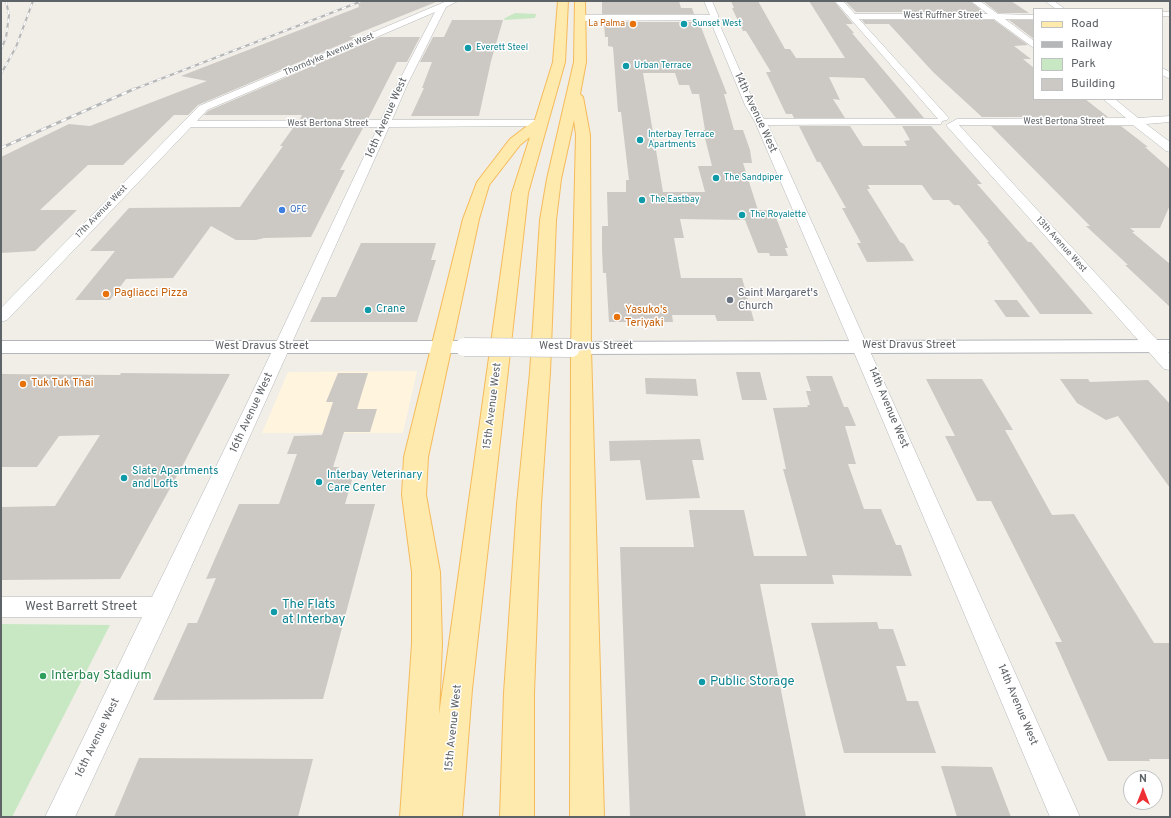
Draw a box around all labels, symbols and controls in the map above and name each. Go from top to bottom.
legend [1033,8,1163,100]
street label: West Ruffner Street [903,11,983,21]
text: Road [1071,16,1099,32]
place label: La Palma [588,19,625,29]
marker: La Palma [628,19,638,29]
marker: Sunset West [679,19,689,29]
place label: Sunset West [692,19,742,29]
street label: Thorndyke Avenue West [282,31,376,79]
text: Railway [1071,36,1112,52]
marker: Everett Steel [463,43,473,53]
place label: Everett Steel [476,43,528,53]
text: Park [1071,56,1096,72]
marker: Urban Terrace [621,61,631,71]
place label: Urban Terrace [634,61,691,71]
street label: 14th Avenue West [731,71,779,155]
street label: 16th Avenue West [363,76,411,160]
text: Building [1071,76,1115,92]
street label: West Bertona Street [1023,117,1105,127]
street label: West Bertona Street [287,119,369,129]
place label: Interbay Terrace Apartments [648,130,714,151]
marker: Interbay Terrace Apartments [635,135,645,145]
marker: The Sandpiper [711,173,721,183]
place label: The Sandpiper [724,173,783,183]
street label: 17th Avenue West [74,183,130,241]
marker: The Eastbay [637,195,647,205]
place label: The Eastbay [650,195,699,205]
marker: QFC [277,205,287,215]
place label: QFC [290,205,307,215]
marker: The Royalette [737,210,747,220]
place label: The Royalette [750,210,806,220]
street label: 13th Avenue West [1033,215,1089,275]
place label: Pagliacci Pizza [114,287,188,301]
place label: Saint Margaret's Church [738,287,818,313]
marker: Pagliacci Pizza [101,289,111,299]
marker: Saint Margaret's Church [725,295,735,305]
place label: Crane [376,303,405,317]
place label: Yasuko's Teriyaki [625,304,667,330]
marker: Crane [363,305,373,315]
marker: Yasuko's Teriyaki [612,312,622,322]
street label: West Dravus Street [862,339,956,353]
street label: West Dravus Street [215,340,309,354]
street label: West Dravus Street [539,340,633,354]
street label: 15th Avenue West [481,362,505,450]
street label: 14th Avenue West [865,365,911,451]
street label: 16th Avenue West [228,371,276,455]
place label: Tuk Tuk Thai [31,377,93,391]
marker: Tuk Tuk Thai [18,379,28,389]
place label: Slate Apartments and Lofts [132,465,218,491]
place label: Interbay Veterinary Care Center [327,469,422,495]
marker: Slate Apartments and Lofts [119,473,129,483]
marker: Interbay Veterinary Care Center [314,477,324,487]
place label: The Flats at Interbay [282,597,345,628]
street label: West Barrett Street [25,599,137,615]
marker: The Flats at Interbay [269,607,279,617]
street label: 14th Avenue West [994,662,1040,748]
place label: Interbay Stadium [51,668,151,684]
marker: Interbay Stadium [38,671,48,681]
place label: Public Storage [710,674,795,690]
marker: Public Storage [697,677,707,687]
street label: 15th Avenue West [443,684,465,772]
street label: 16th Avenue West [73,696,123,780]
north arrow [1123,770,1163,810]
text: N [1139,772,1147,786]

